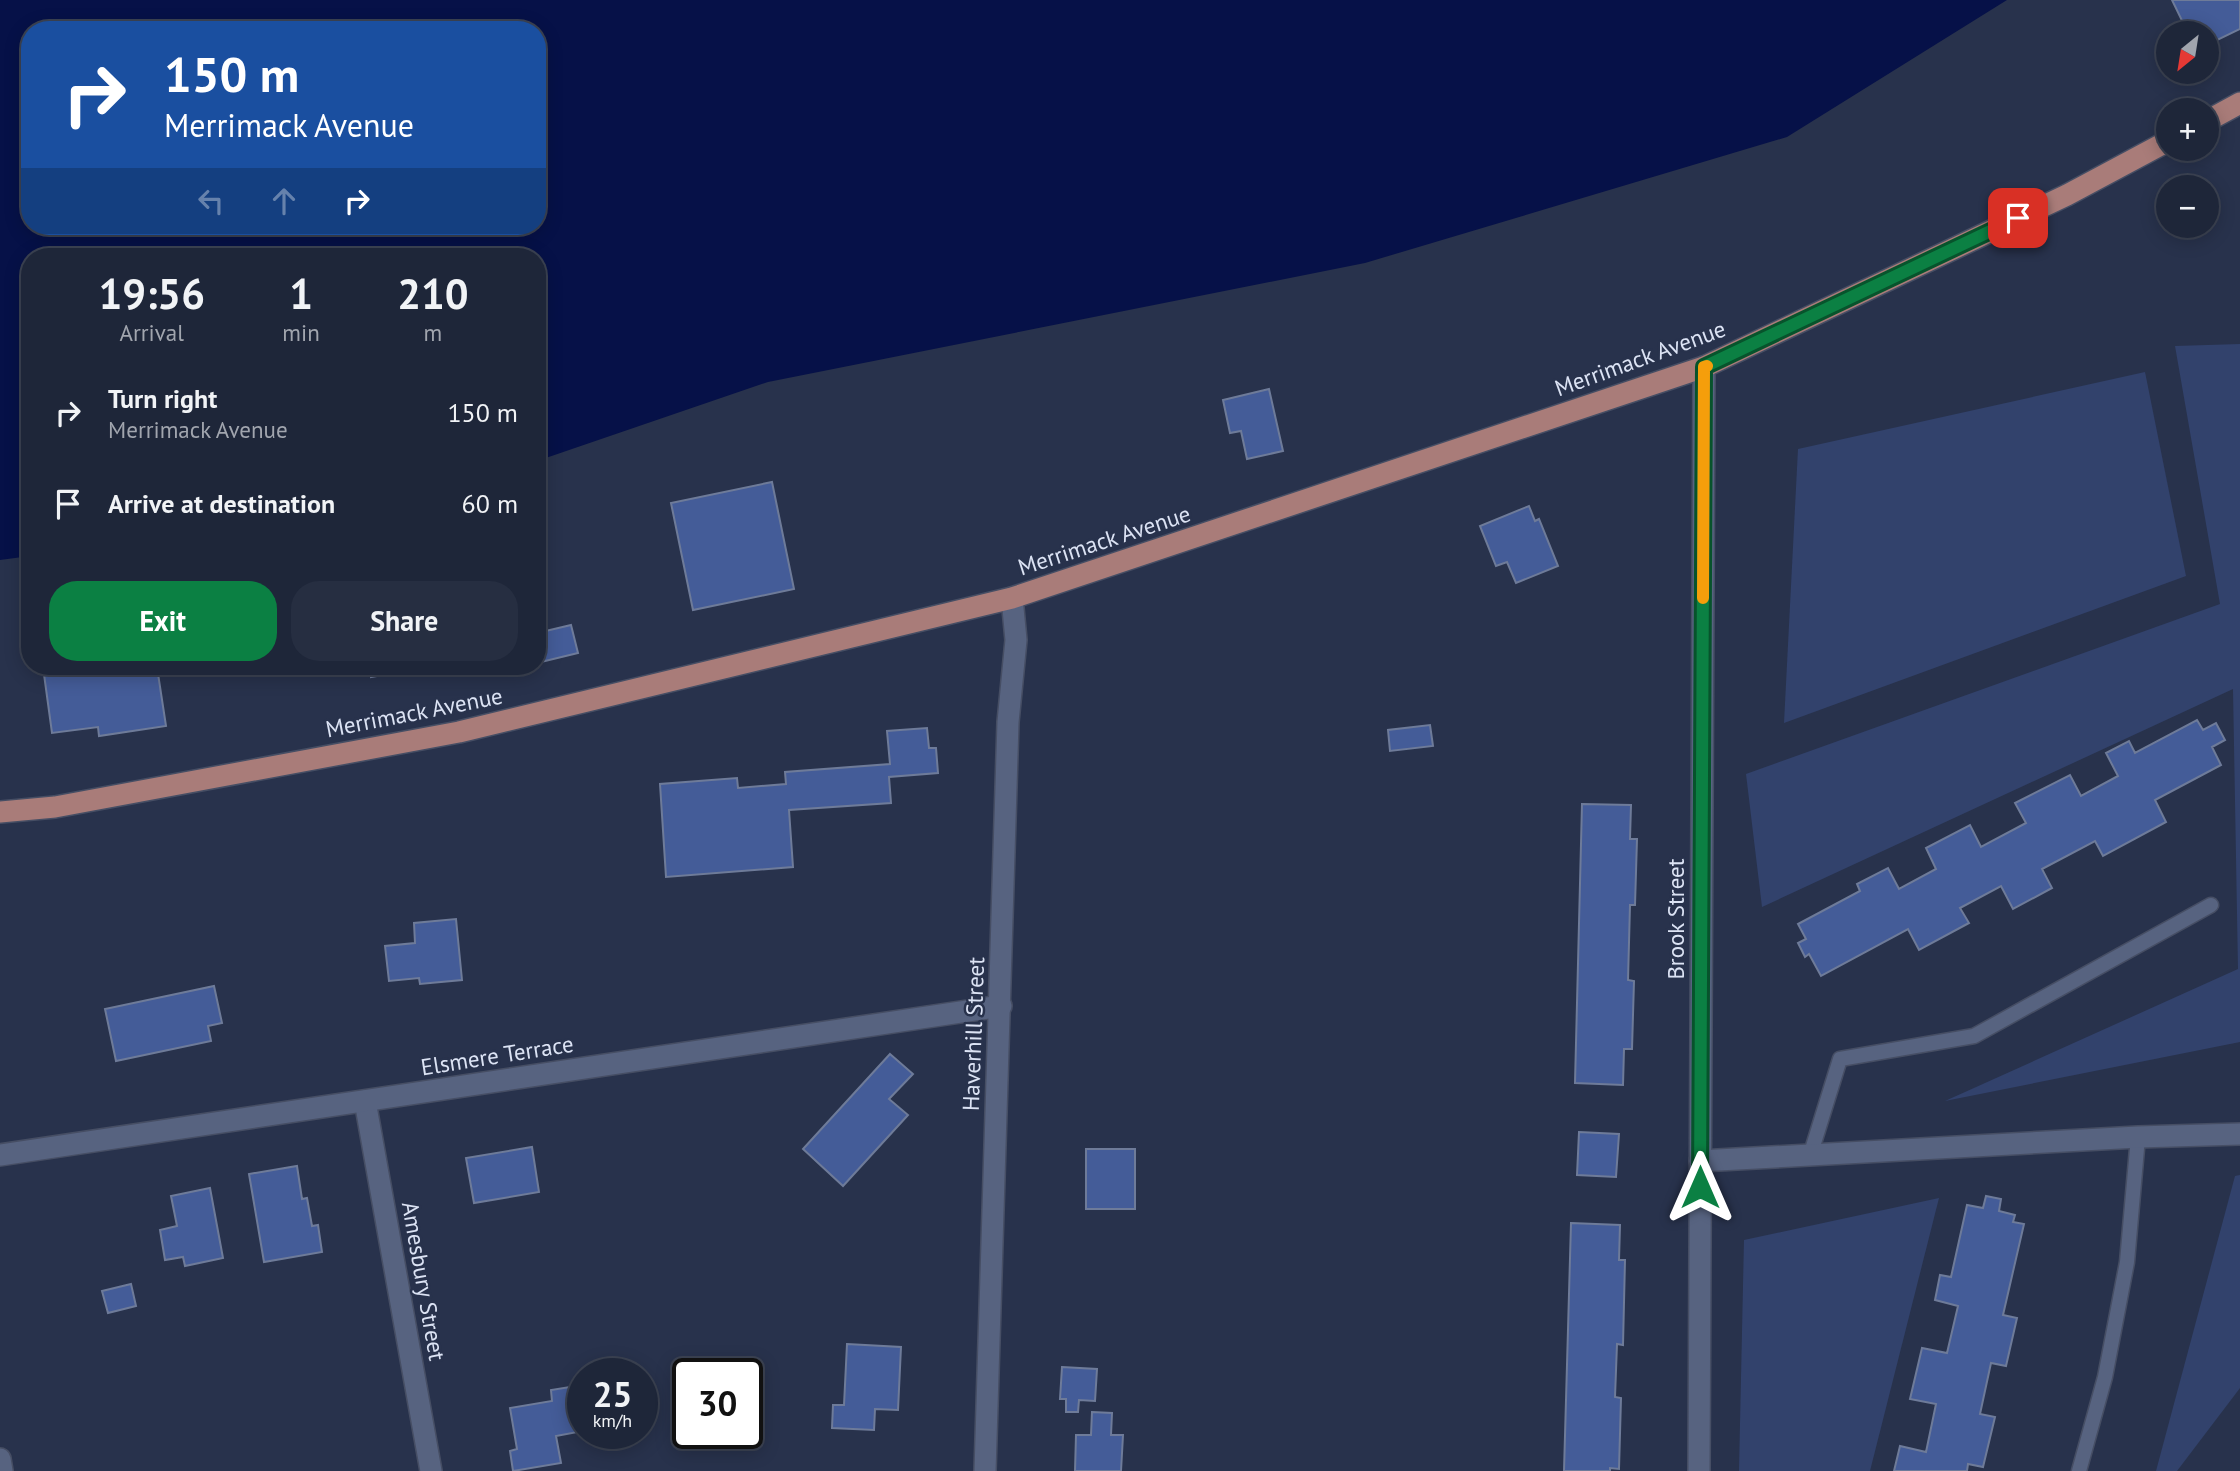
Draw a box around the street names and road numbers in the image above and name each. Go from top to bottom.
street label: Merrimack Avenue [1551,314,1729,402]
street label: Merrimack Avenue [1014,498,1194,582]
street label: Merrimack Avenue [323,681,505,743]
street label: Brook Street [1661,858,1690,980]
street label: Haverhill Street [956,956,990,1112]
street label: Elsmere Terrace [419,1029,575,1081]
street label: Amesbury Street [396,1199,452,1363]

